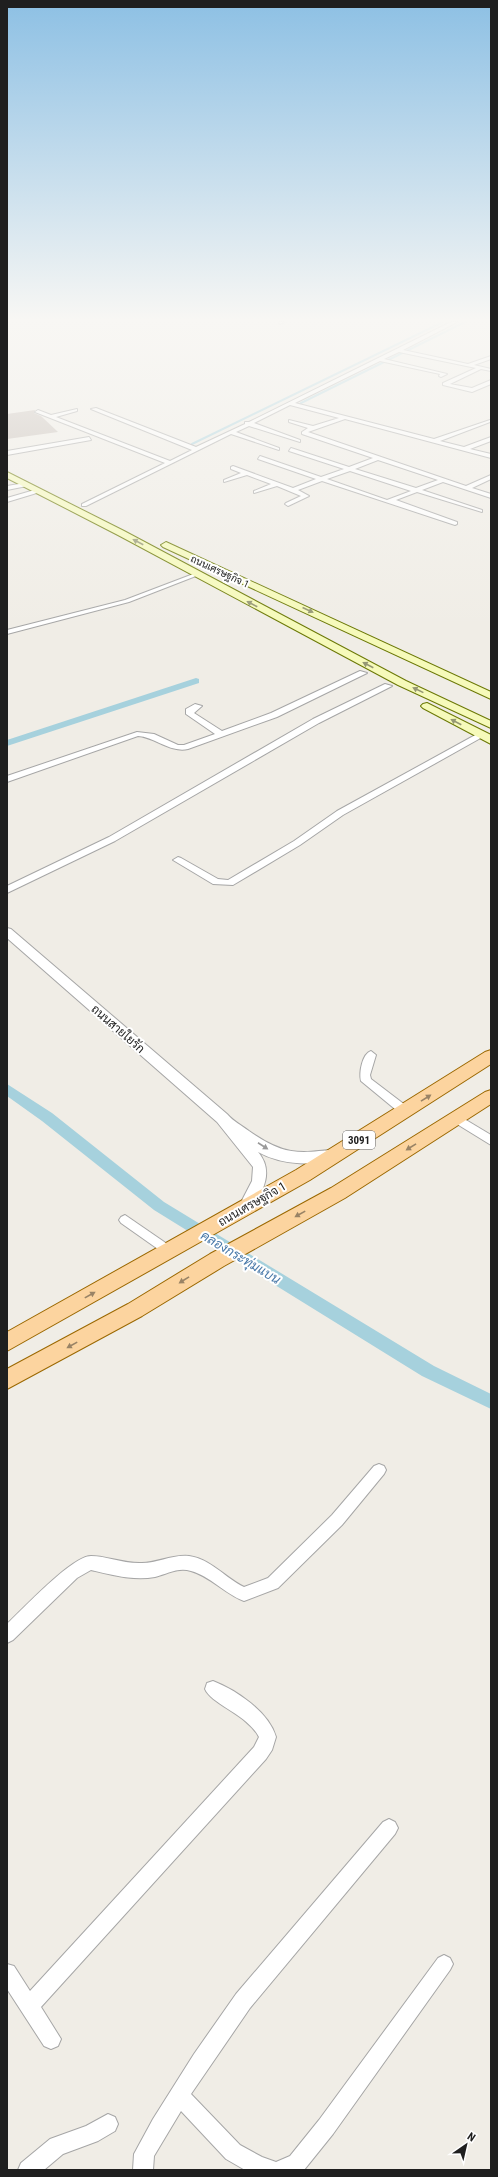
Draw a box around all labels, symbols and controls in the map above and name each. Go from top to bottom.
one-way arrow [133,539,144,545]
street label: ถนนเศรษฐกิจ 1 [188,553,251,592]
one-way arrow [247,601,258,608]
one-way arrow [302,607,313,613]
one-way arrow [362,662,373,668]
one-way arrow [412,687,424,693]
one-way arrow [451,718,462,725]
street label: ถนนสายใยรัก [88,1001,148,1056]
one-way arrow [421,1094,431,1102]
road number: 3091 [343,1131,375,1149]
one-way arrow [258,1142,268,1150]
one-way arrow [405,1144,417,1151]
street label: ถนนเศรษฐกิจ 1 [216,1179,289,1230]
one-way arrow [294,1211,306,1218]
water label: คลองกระทุ่มแบน [197,1228,284,1289]
one-way arrow [179,1276,189,1284]
one-way arrow [84,1292,96,1299]
one-way arrow [66,1342,77,1348]
north arrow [446,2125,486,2165]
text: N [465,2130,478,2145]

